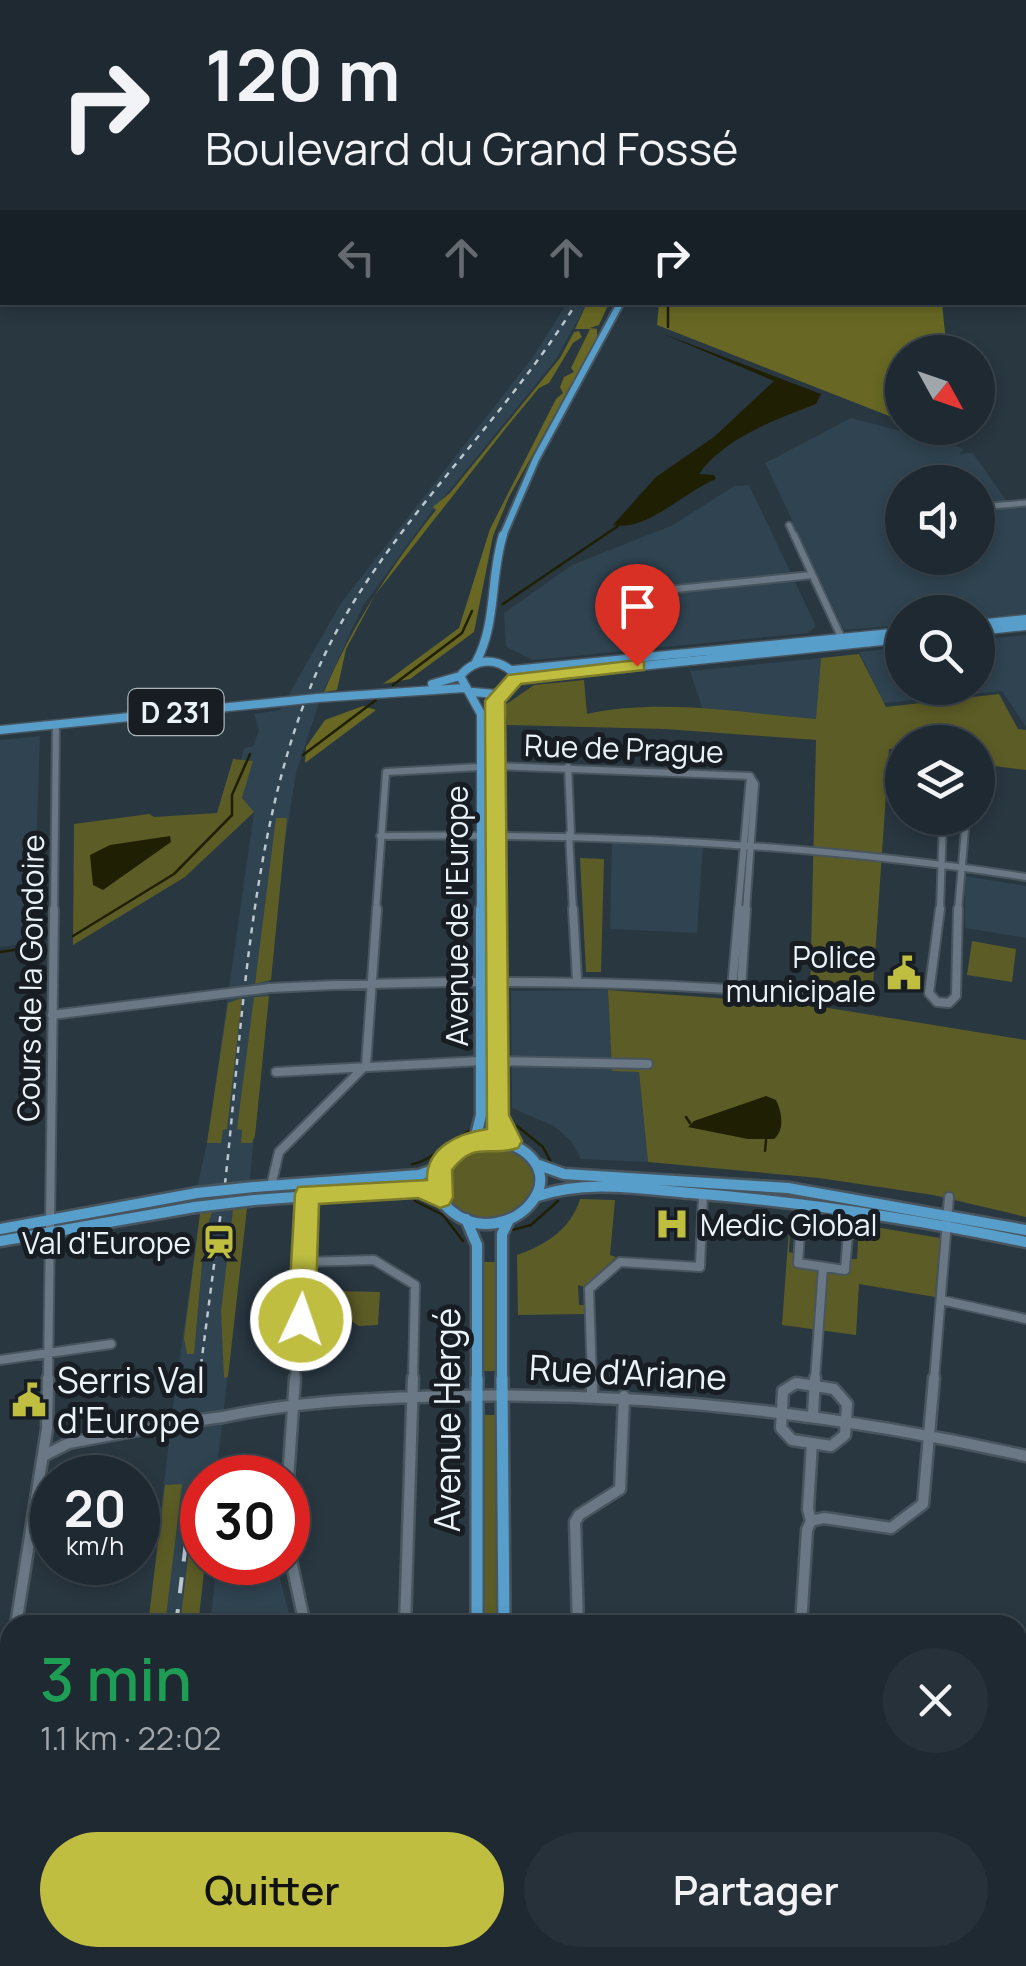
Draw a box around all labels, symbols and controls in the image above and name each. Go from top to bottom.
text: 120 m [205,26,400,122]
icon: right [40,40,170,170]
text: Boulevard du Grand Fossé [205,117,738,179]
icon: left [329,230,384,285]
icon: ahead [434,230,489,285]
icon: ahead [539,230,594,285]
icon: right [644,230,699,285]
north arrow [885,335,995,445]
map controls [885,335,995,835]
button: sound [885,465,995,575]
pin [595,564,680,667]
icon: arrive [610,579,665,634]
button: search [885,595,995,705]
road number: D 231 [128,689,224,735]
street label: Rue de Prague [523,724,725,772]
button: layers [885,725,995,835]
street label: Avenue de l'Europe [436,785,477,1047]
street label: Cours de la Gondoire [7,834,53,1122]
place label: Police municipale [726,936,876,1011]
public building icon: Police municipale [885,954,923,992]
place label: Medic Global [700,1204,877,1245]
hospital icon: Medic Global [653,1205,691,1243]
place label: Val d'Europe [22,1222,191,1263]
station icon: Val d'Europe [200,1223,238,1261]
position arrow [249,1268,353,1372]
street label: Avenue Hergé [423,1308,471,1532]
street label: Rue d'Ariane [528,1343,728,1401]
place label: Serris Val d'Europe [57,1356,205,1444]
public building icon: Serris Val d'Europe [10,1381,48,1419]
speed limit sign: 30 [180,1455,310,1585]
text: 20 [64,1474,126,1542]
text: km/h [66,1528,124,1563]
text: 3 min [40,1637,192,1719]
button: close [883,1648,988,1753]
text: 1.1 km · 22:02 [40,1716,221,1760]
button: Quitter [40,1832,504,1947]
button: Partager [524,1832,988,1947]

